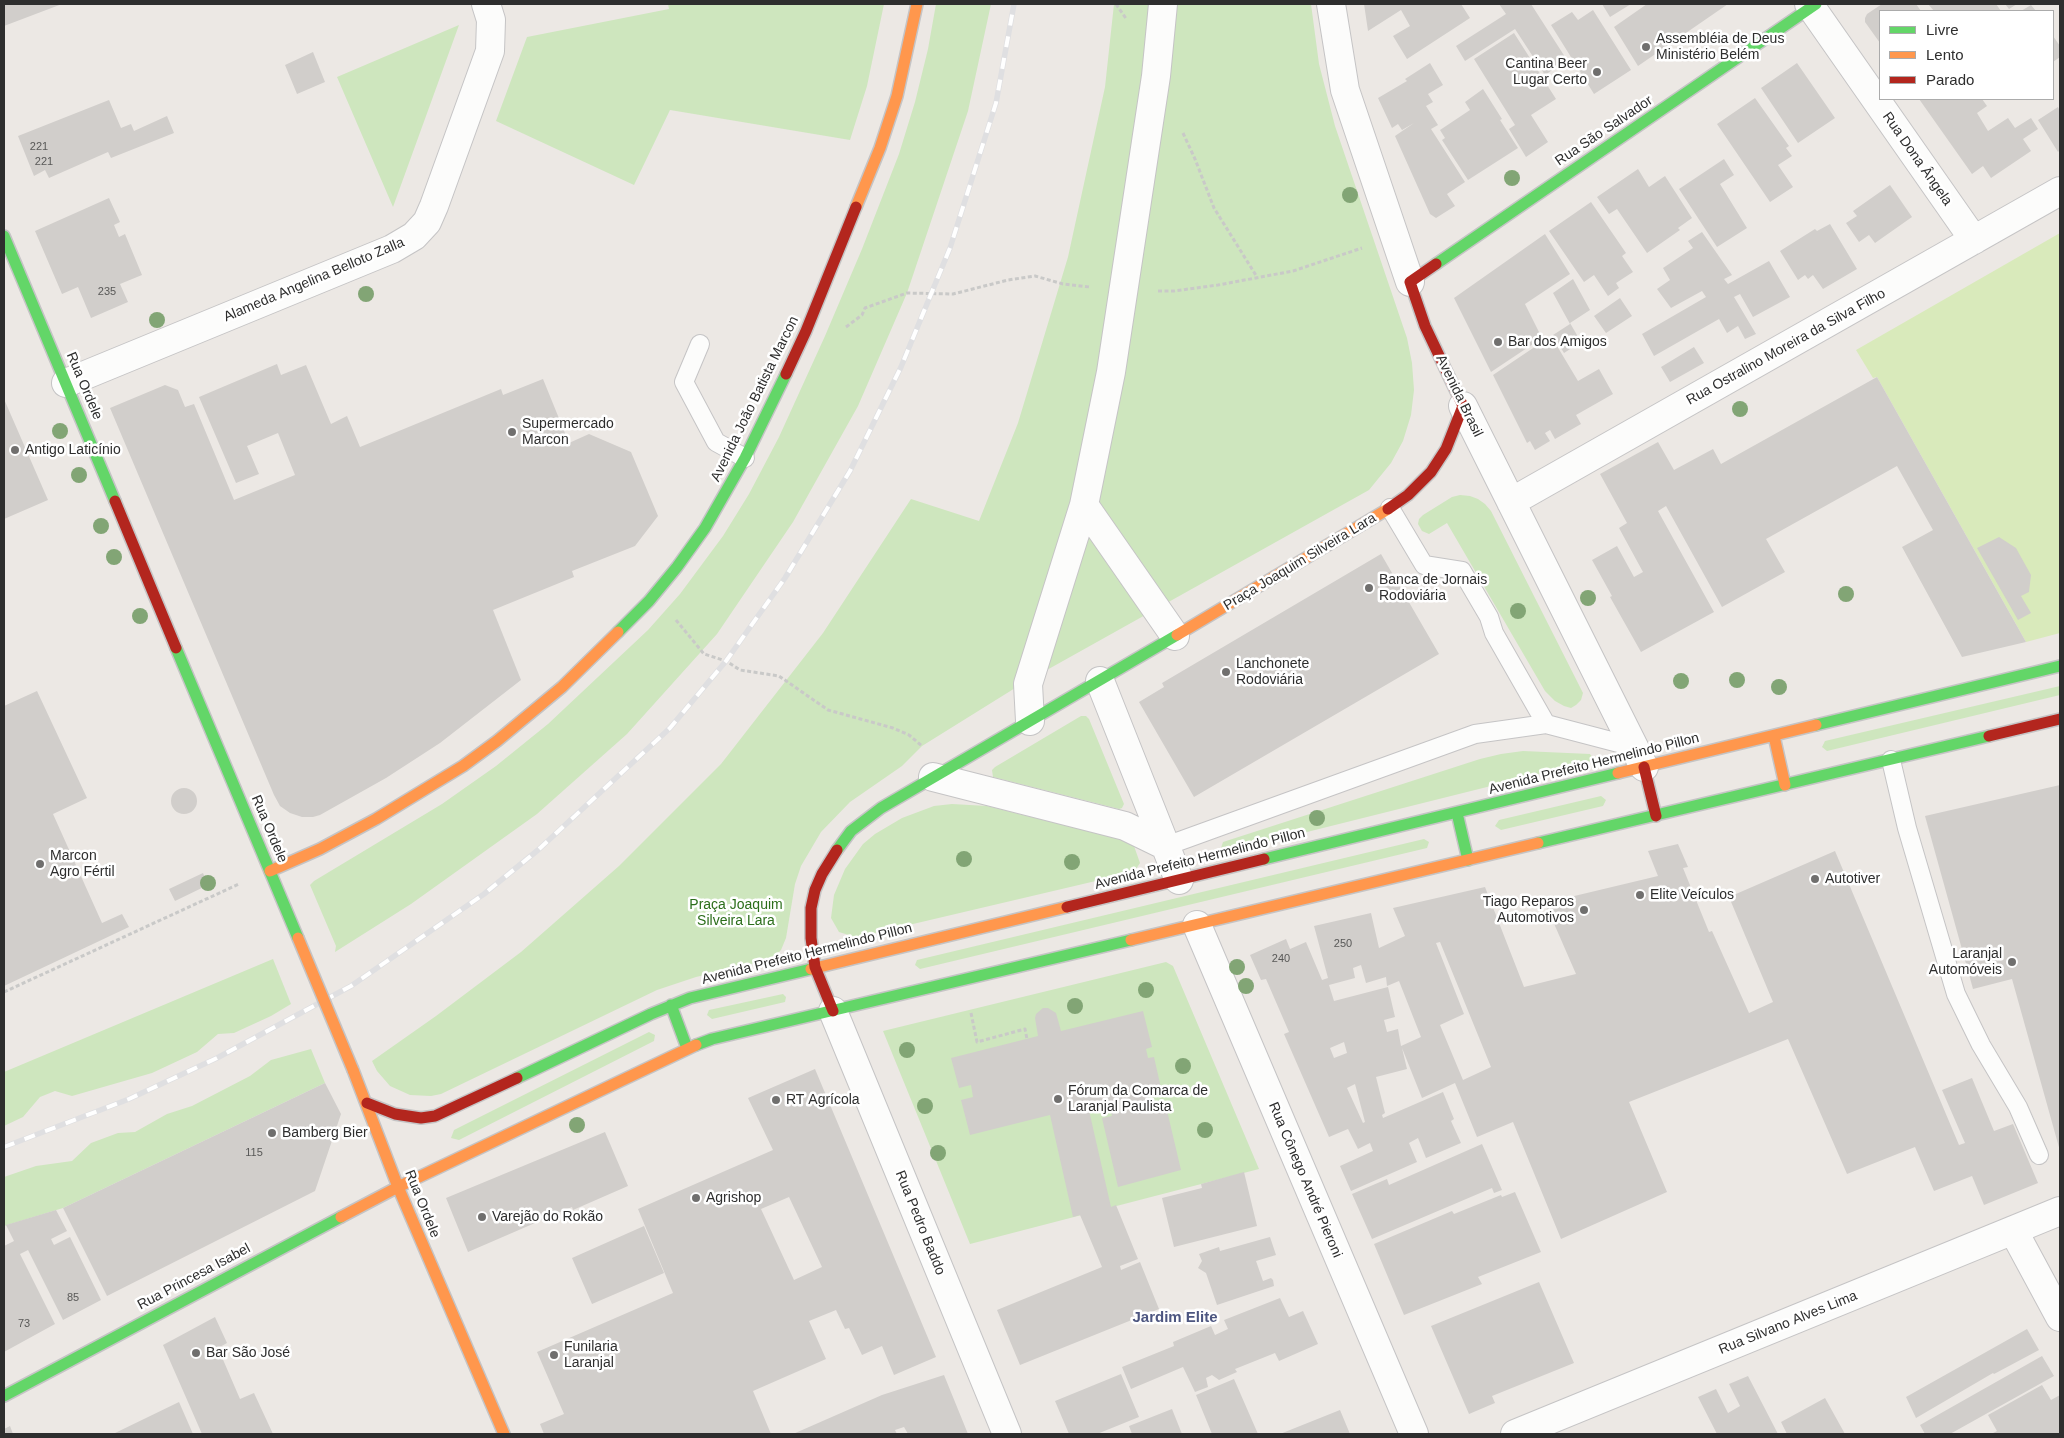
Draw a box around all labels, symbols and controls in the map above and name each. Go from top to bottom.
legend [1879,10,2054,100]
text: Livre [1926,21,1959,38]
place label: Assembléia de Deus Ministério Belém [1656,31,1784,64]
marker: Assembléia de Deus Ministério Belém [1640,41,1652,53]
text: Lento [1926,46,1964,63]
place label: Cantina Beer Lugar Certo [1505,56,1587,88]
marker: Cantina Beer Lugar Certo [1591,66,1603,78]
text: Parado [1926,71,1974,88]
street label: Rua São Salvador [1552,92,1656,170]
street label: Rua Dona Ângela [1878,109,1956,209]
house number: 221 [30,140,48,154]
house number: 221 [35,155,53,169]
street label: Alameda Angelina Belloto Zalla [221,234,407,326]
house number: 235 [98,285,116,299]
street label: Rua Ostralino Moreira da Silva Filho [1684,285,1888,409]
street label: Avenida João Batista Marcon [708,314,802,484]
place label: Bar dos Amigos [1508,334,1607,350]
marker: Bar dos Amigos [1492,336,1504,348]
street label: Rua Ordele [62,350,106,422]
street label: Avenida Brasil [1432,352,1486,440]
place label: Supermercado Marcon [522,416,614,448]
marker: Supermercado Marcon [506,426,518,438]
place label: Antigo Laticínio [25,442,121,458]
marker: Antigo Laticínio [9,444,21,456]
street label: Praça Joaquim Silveira Lara [1221,510,1379,614]
place label: Banca de Jornais Rodoviária [1379,572,1487,604]
marker: Banca de Jornais Rodoviária [1363,582,1375,594]
place label: Lanchonete Rodoviária [1236,656,1309,689]
marker: Lanchonete Rodoviária [1220,666,1232,678]
street label: Avenida Prefeito Hermelindo Pillon [1487,730,1701,798]
street label: Rua Ordele [247,793,291,865]
street label: Avenida Prefeito Hermelindo Pillon [1093,825,1307,893]
place label: Marcon Agro Fértil [50,848,115,880]
marker: Marcon Agro Fértil [34,858,46,870]
place label: Autotiver [1825,871,1880,887]
marker: Autotiver [1809,873,1821,885]
place label: Elite Veículos [1650,887,1734,903]
marker: Elite Veículos [1634,889,1646,901]
place label: Tiago Reparos Automotivos [1483,894,1574,926]
park label: Praça Joaquim Silveira Lara [689,897,783,930]
marker: Tiago Reparos Automotivos [1578,904,1590,916]
street label: Avenida Prefeito Hermelindo Pillon [700,920,914,988]
house number: 250 [1334,937,1352,951]
place label: Laranjal Automóveis [1929,946,2002,979]
house number: 240 [1272,952,1290,966]
marker: Laranjal Automóveis [2006,956,2018,968]
place label: Fórum da Comarca de Laranjal Paulista [1068,1083,1208,1116]
place label: RT Agrícola [786,1092,860,1108]
marker: Fórum da Comarca de Laranjal Paulista [1052,1093,1064,1105]
marker: RT Agrícola [770,1094,782,1106]
street label: Rua Cônego André Pieroni [1265,1100,1345,1260]
place label: Bamberg Bier [282,1125,368,1141]
marker: Bamberg Bier [266,1127,278,1139]
house number: 115 [245,1146,263,1160]
street label: Rua Ordele [401,1168,443,1240]
street label: Rua Pedro Baddo [891,1168,949,1278]
place label: Agrishop [706,1190,761,1206]
marker: Agrishop [690,1192,702,1204]
place label: Varejão do Rokão [492,1209,603,1225]
marker: Varejão do Rokão [476,1211,488,1223]
street label: Rua Princesa Isabel [135,1240,253,1314]
street label: Rua Silvano Alves Lima [1716,1288,1860,1358]
house number: 85 [67,1291,79,1305]
district label: Jardim Elite [1132,1309,1218,1327]
house number: 73 [18,1317,30,1331]
place label: Funilaria Laranjal [564,1339,618,1371]
place label: Bar São José [206,1345,290,1361]
marker: Bar São José [190,1347,202,1359]
marker: Funilaria Laranjal [548,1349,560,1361]

